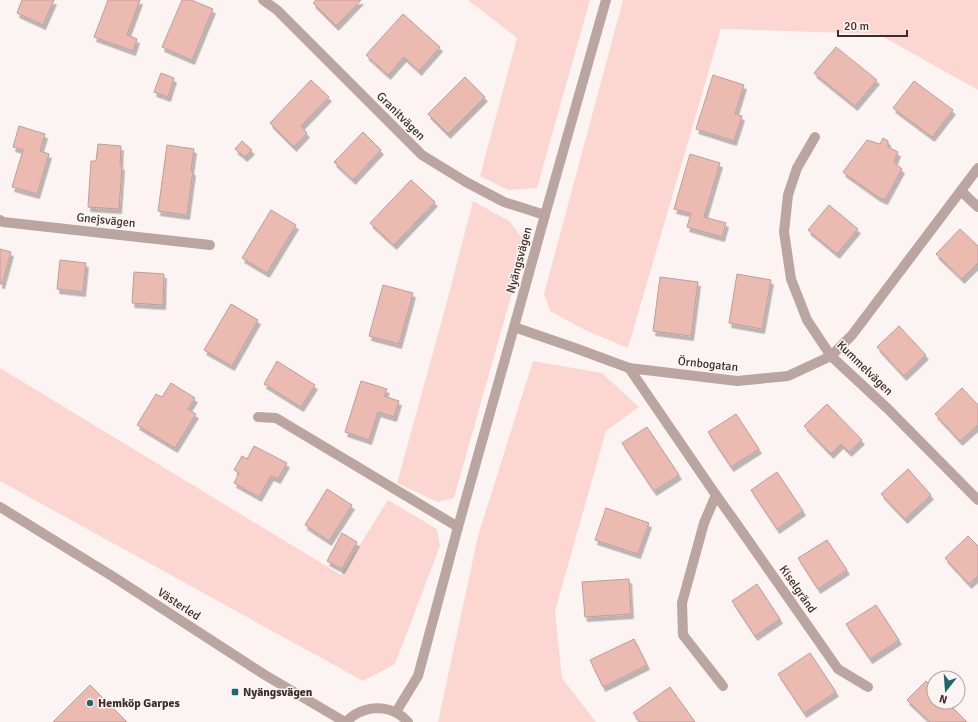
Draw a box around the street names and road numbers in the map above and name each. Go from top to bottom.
street label: Granitvägen [373,89,428,144]
street label: Gnejsvägen [76,210,136,231]
street label: Nyängsvägen [503,225,536,295]
street label: Kummelvägen [833,338,896,399]
street label: Örnbogatan [677,354,739,375]
street label: Kiselgränd [776,563,819,616]
street label: Västerled [154,585,203,624]

